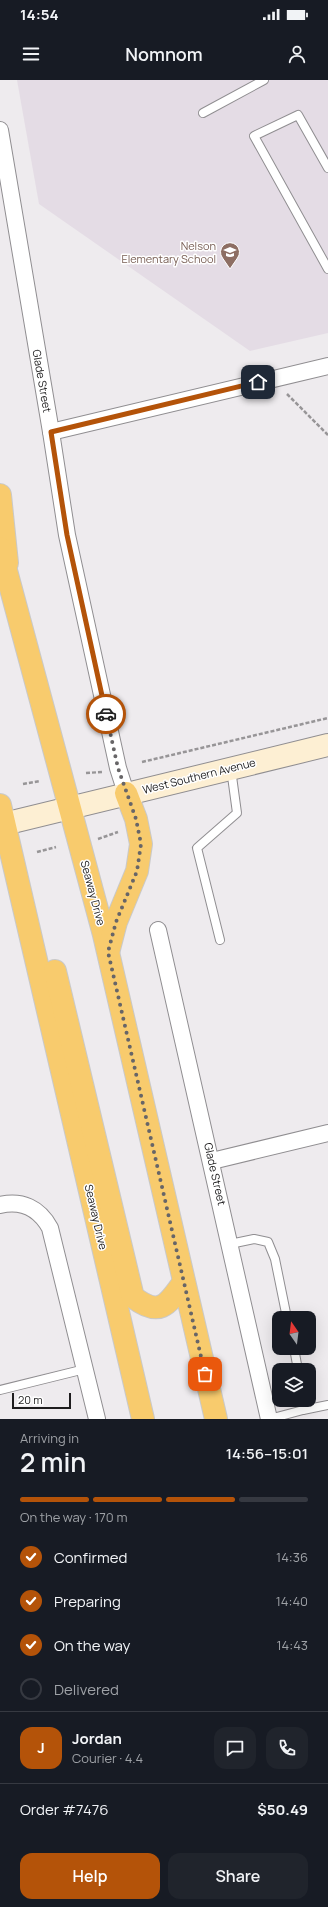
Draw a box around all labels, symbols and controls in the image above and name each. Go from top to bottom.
text: 14:54 [20,4,59,25]
text: Nomnom [125,42,203,66]
icon: menu [20,43,42,65]
icon: person [286,43,308,65]
place label: Nelson Elementary School [121,238,216,266]
school or university icon: Nelson Elementary School [219,241,241,269]
street label: Glade Street [30,348,55,414]
pin [241,365,275,399]
icon: home [247,371,269,393]
courier [86,694,126,734]
icon: car [95,703,117,725]
street label: West Southern Avenue [141,754,258,797]
street label: Seaway Drive [78,859,109,928]
street label: Glade Street [201,1141,230,1207]
street label: Seaway Drive [82,1183,111,1252]
north arrow [272,1311,316,1355]
map controls [272,1311,316,1407]
pin [188,1357,222,1391]
icon: bag [194,1363,216,1385]
button: layers [272,1363,316,1407]
scale bar [12,1391,71,1410]
text: 20 m [18,1392,43,1407]
text: Arriving in [20,1429,79,1447]
text: 14:56–15:01 [226,1443,308,1464]
text: 2 min [20,1444,86,1480]
text: On the way · 170 m [20,1508,127,1526]
icon: check [20,1546,42,1568]
text: Confirmed [54,1547,127,1568]
text: 14:36 [276,1548,308,1566]
icon: check [20,1590,42,1612]
text: Preparing [54,1591,121,1612]
text: 14:40 [276,1592,308,1610]
icon: check [20,1634,42,1656]
text: On the way [54,1635,130,1656]
text: 14:43 [277,1636,308,1654]
text: Delivered [54,1679,119,1700]
button: chat [214,1727,256,1769]
button: phone [266,1727,308,1769]
text: Jordan [72,1728,122,1749]
text: J [37,1737,45,1758]
text: Courier · 4.4 [72,1749,143,1767]
text: Order #7476 [20,1799,109,1820]
text: $50.49 [257,1799,308,1820]
button: Help [20,1853,160,1899]
button: Share [168,1853,308,1899]

